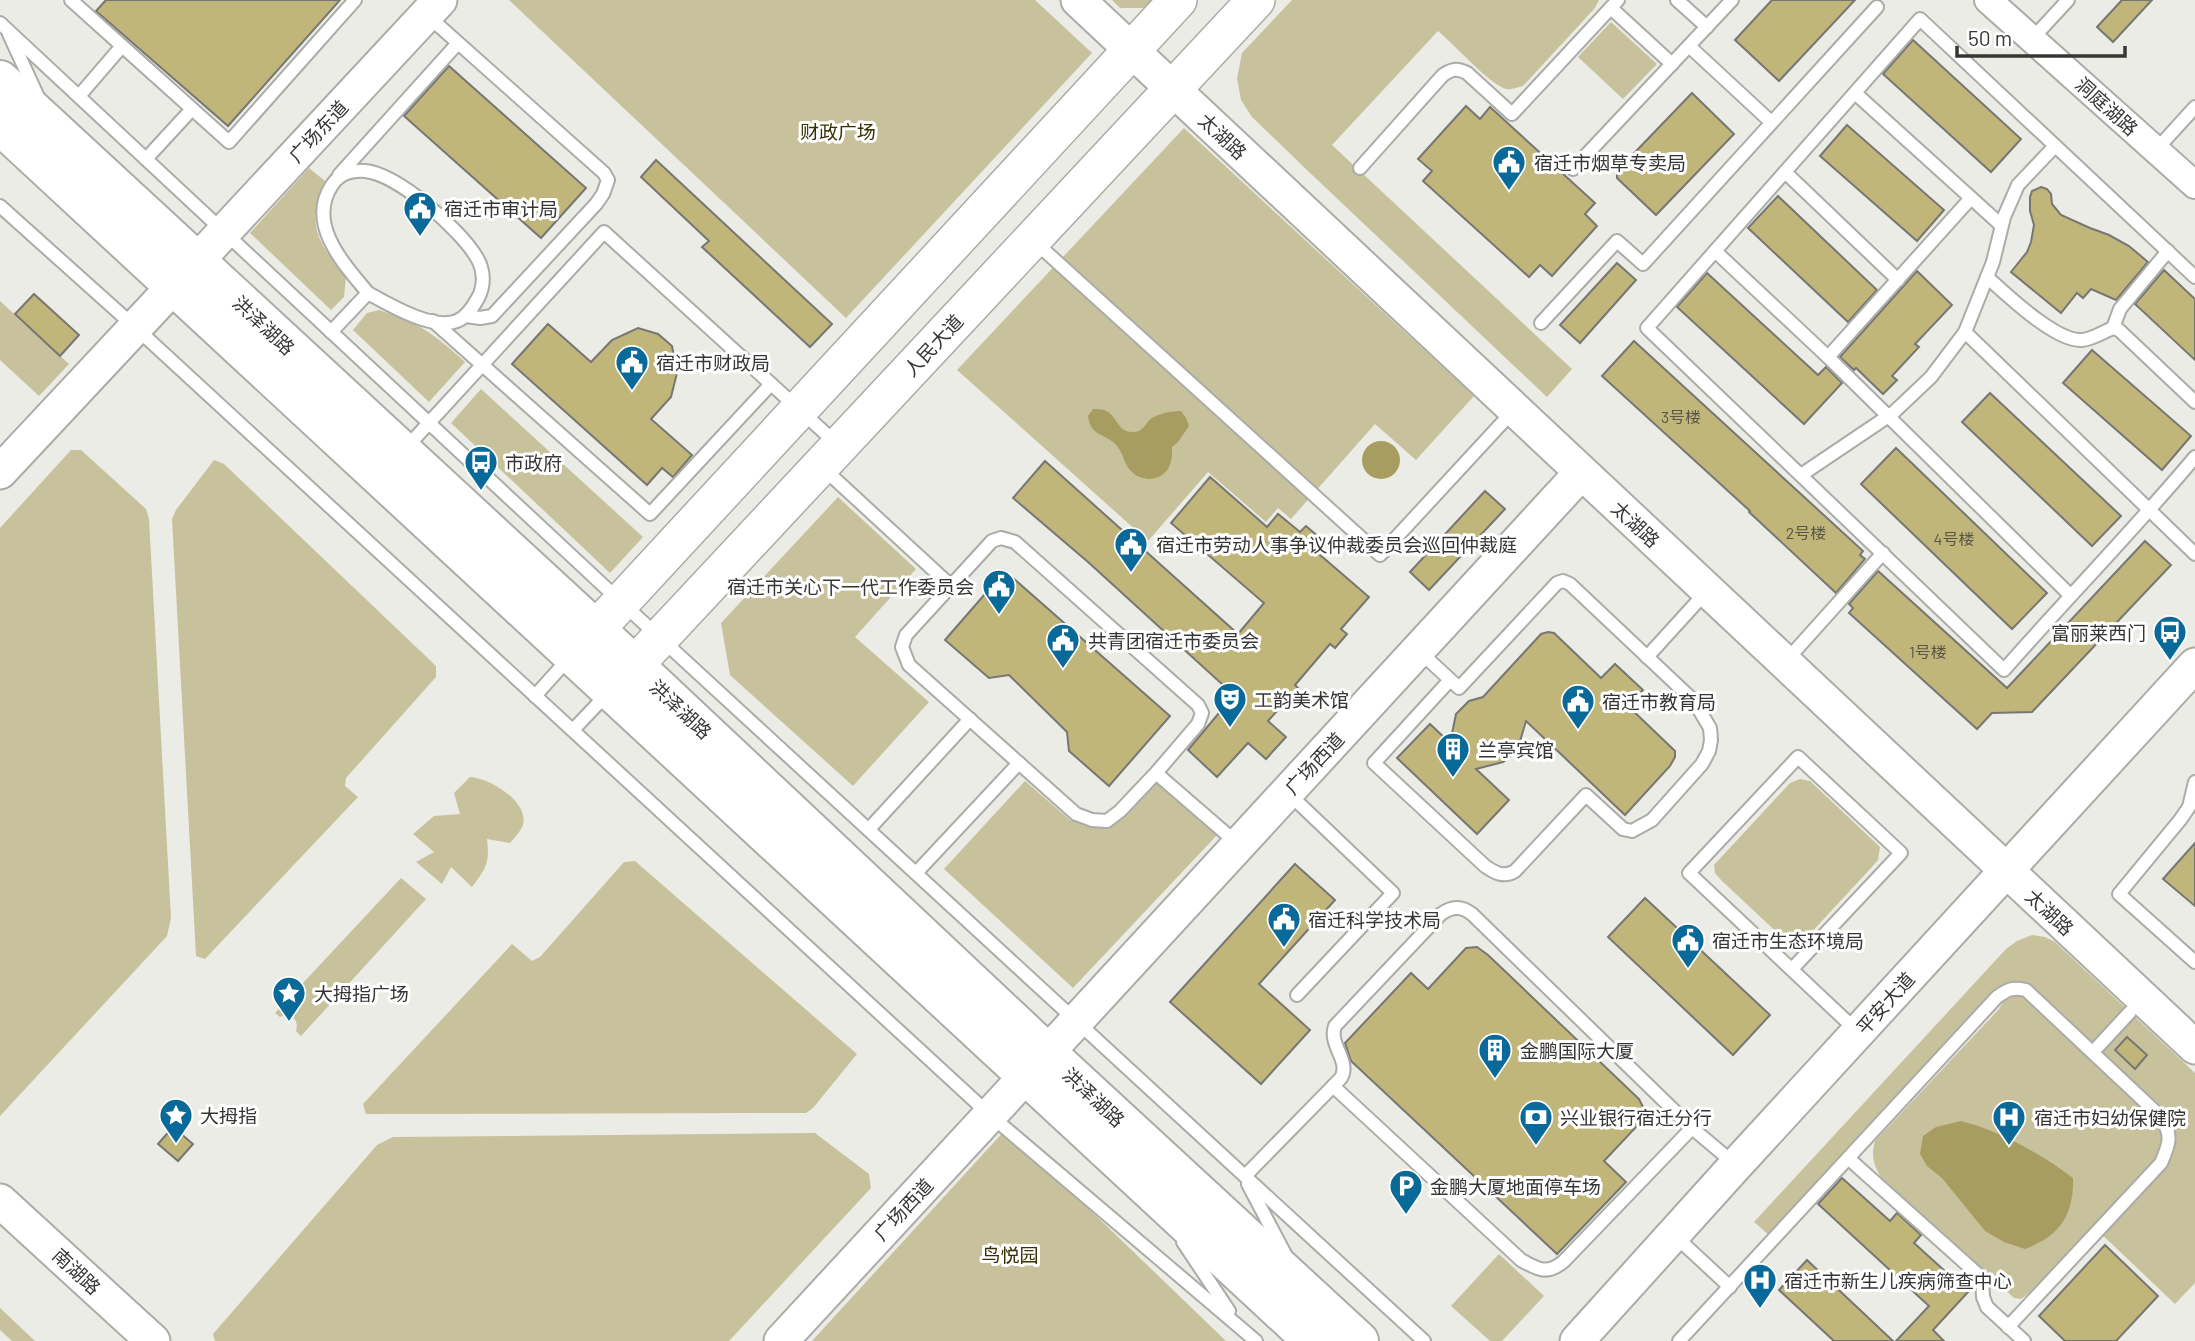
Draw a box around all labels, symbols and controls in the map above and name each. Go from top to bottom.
scale bar [1957,14,2125,58]
text: 50 m [1968,25,2012,50]
street label: 洞庭湖路 [2071,72,2143,140]
street label: 广场东道 [284,95,352,167]
street label: 太湖路 [1194,108,1252,164]
park label: 财政广场 [800,120,876,143]
public building icon: 宿迁市烟草专卖局 [1490,143,1528,192]
place label: 宿迁市烟草专卖局 [1534,151,1686,174]
public building icon: 宿迁市审计局 [401,189,439,238]
place label: 宿迁市审计局 [444,197,558,220]
street label: 洪泽湖路 [228,291,300,359]
street label: 人民大道 [899,309,967,381]
public building icon: 宿迁市财政局 [613,343,651,392]
place label: 宿迁市财政局 [656,351,770,374]
house number: 3号楼 [1661,407,1701,426]
bus stop icon: 市政府 [462,443,500,492]
place label: 市政府 [505,451,562,474]
street label: 太湖路 [1607,496,1665,552]
house number: 2号楼 [1786,523,1826,542]
public building icon: 宿迁市劳动人事争议仲裁委员会巡回仲裁庭 [1112,525,1150,574]
house number: 4号楼 [1934,529,1974,548]
place label: 宿迁市劳动人事争议仲裁委员会巡回仲裁庭 [1156,533,1517,556]
public building icon: 宿迁市关心下一代工作委员会 [980,567,1018,616]
place label: 宿迁市关心下一代工作委员会 [727,575,974,598]
bus stop icon: 富丽莱西门 [2151,613,2189,662]
public building icon: 共青团宿迁市委员会 [1044,621,1082,670]
place label: 富丽莱西门 [2051,621,2146,644]
place label: 共青团宿迁市委员会 [1088,629,1259,652]
house number: 1号楼 [1909,642,1947,661]
street label: 洪泽湖路 [645,675,717,743]
theatre icon: 工韵美术馆 [1211,680,1249,729]
public building icon: 宿迁市教育局 [1559,682,1597,731]
place label: 工韵美术馆 [1254,688,1349,711]
place label: 宿迁市教育局 [1602,690,1716,713]
street label: 广场西道 [1280,727,1348,799]
building icon: 兰亭宾馆 [1434,730,1472,779]
place label: 兰亭宾馆 [1478,738,1554,761]
street label: 太湖路 [2021,884,2079,940]
public building icon: 宿迁科学技术局 [1265,900,1303,949]
place label: 宿迁科学技术局 [1308,908,1441,931]
public building icon: 宿迁市生态环境局 [1669,921,1707,970]
place label: 宿迁市生态环境局 [1712,929,1864,952]
street label: 平安大道 [1851,967,1919,1039]
place icon: 大拇指广场 [270,974,308,1023]
place label: 大拇指广场 [314,982,409,1005]
building icon: 金鹏国际大厦 [1476,1031,1514,1080]
place label: 金鹏国际大厦 [1520,1039,1634,1062]
street label: 洪泽湖路 [1058,1063,1130,1131]
place icon: 大拇指 [157,1096,195,1145]
bank icon: 兴业银行宿迁分行 [1517,1098,1555,1147]
hospital icon: 宿迁市妇幼保健院 [1990,1098,2028,1147]
place label: 大拇指 [200,1104,257,1127]
place label: 兴业银行宿迁分行 [1560,1106,1712,1129]
place label: 宿迁市妇幼保健院 [2034,1106,2186,1129]
parking icon: 金鹏大厦地面停车场 [1387,1167,1425,1216]
street label: 广场西道 [869,1173,937,1245]
place label: 金鹏大厦地面停车场 [1430,1175,1601,1198]
street label: 南湖路 [48,1243,106,1299]
park label: 鸟悦园 [981,1243,1039,1266]
hospital icon: 宿迁市新生儿疾病筛查中心 [1741,1261,1779,1310]
place label: 宿迁市新生儿疾病筛查中心 [1784,1269,2012,1292]

